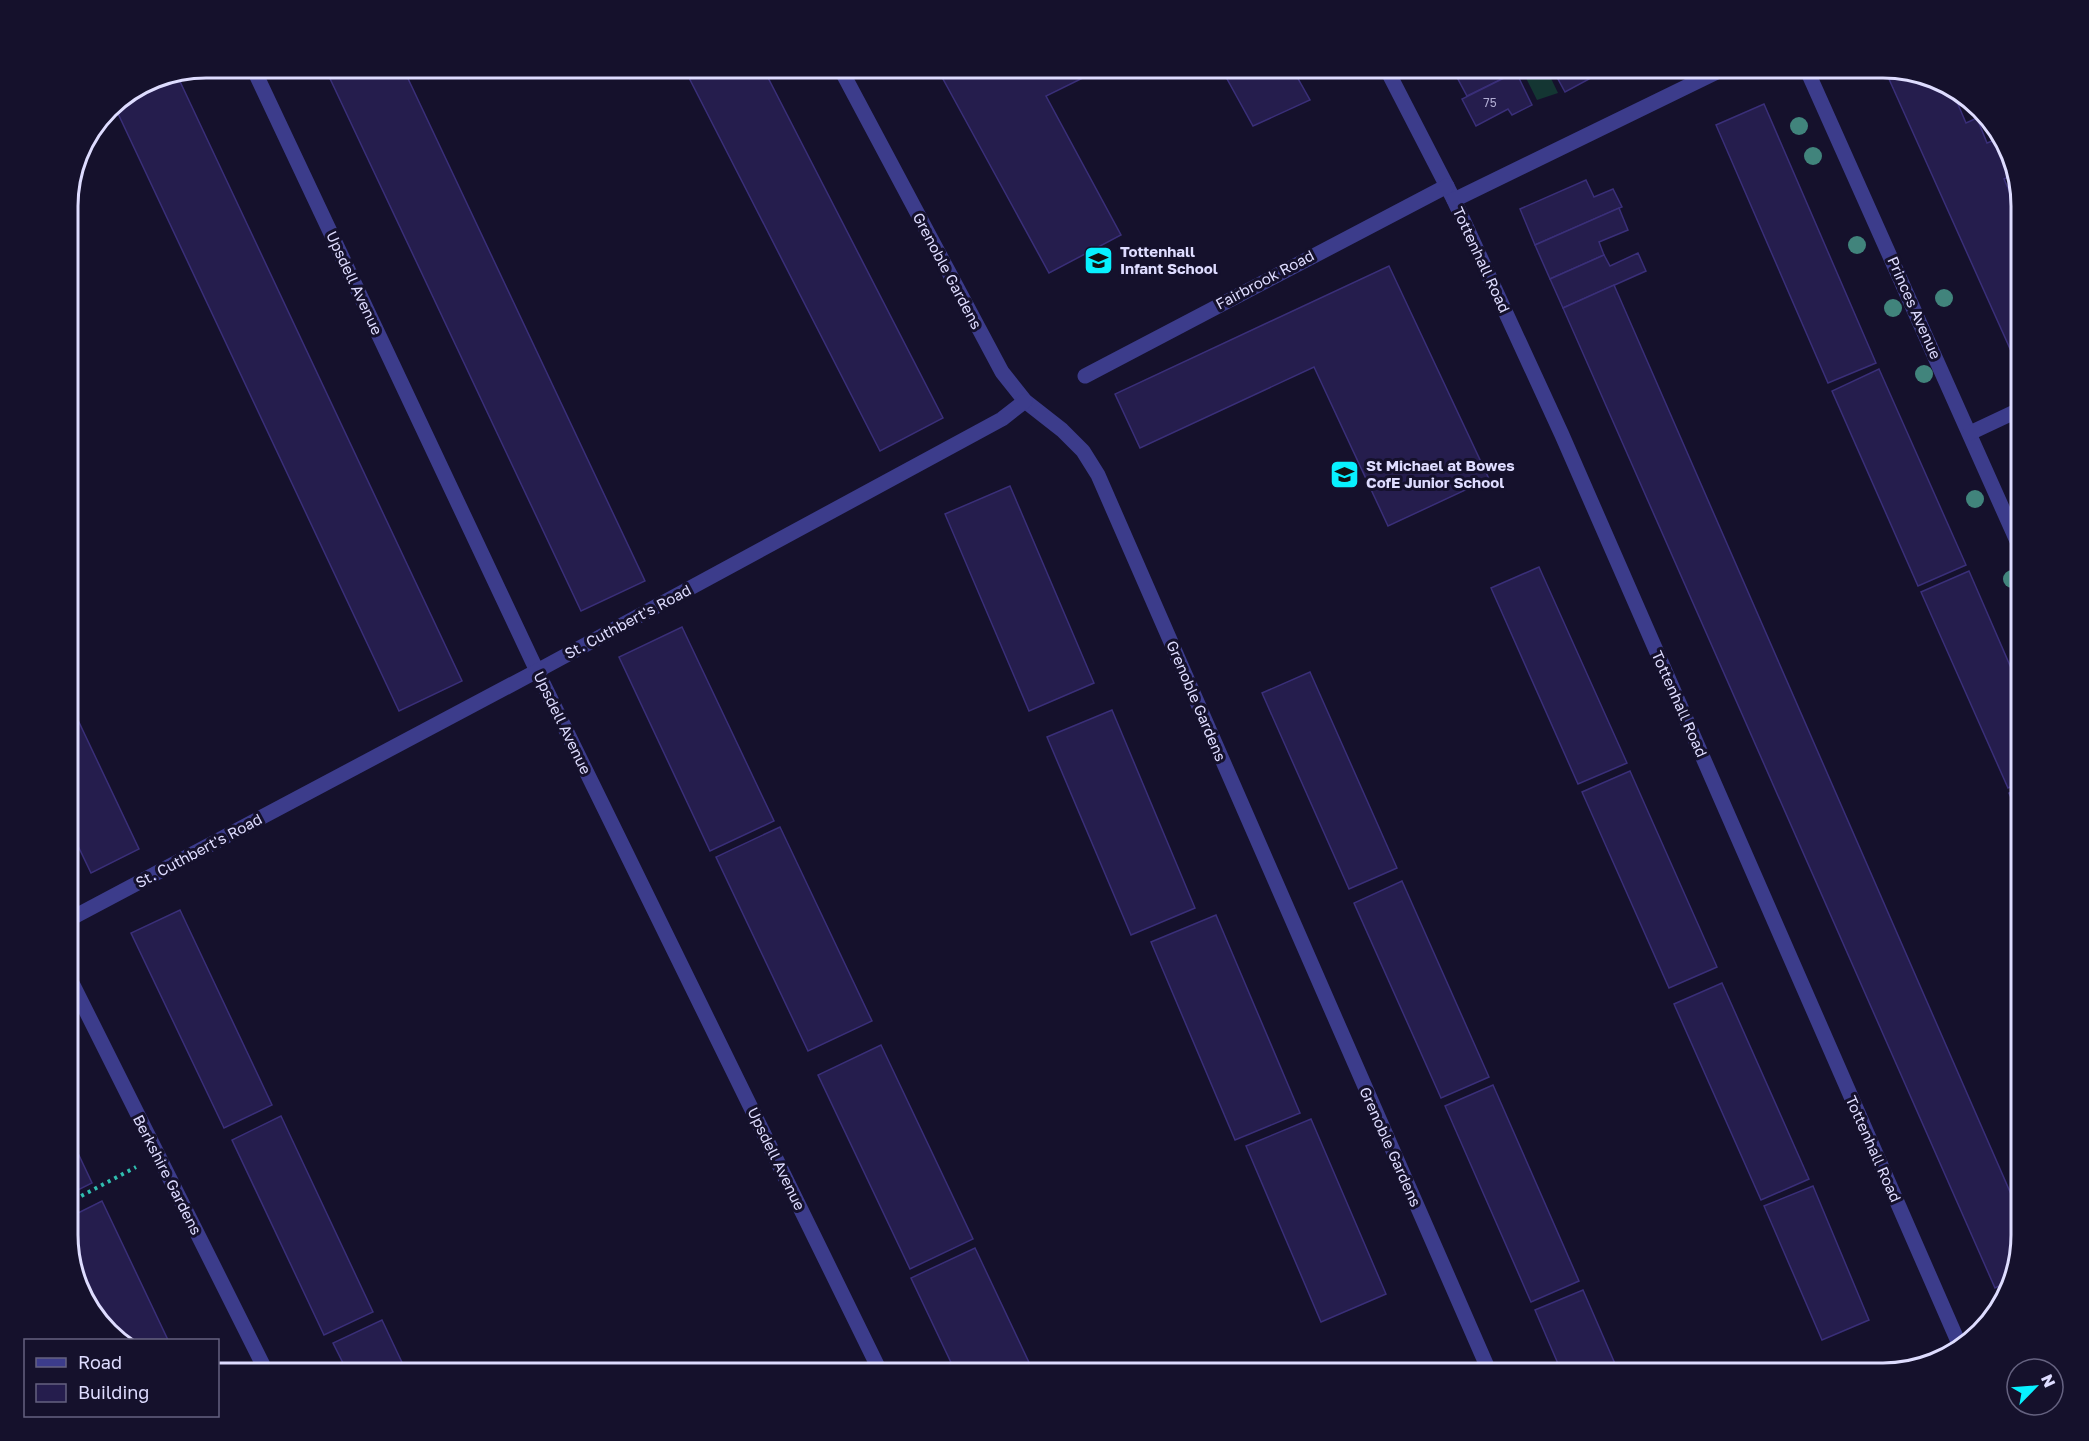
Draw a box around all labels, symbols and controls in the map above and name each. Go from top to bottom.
house number: 75 [1483,95,1497,110]
street label: Tottenhall Road [1450,204,1514,315]
street label: Grenoble Gardens [910,209,986,332]
street label: Upsdell Avenue [323,228,387,338]
place label: Tottenhall Infant School [1120,242,1218,277]
school or university icon: Tottenhall Infant School [1083,245,1115,277]
street label: Fairbrook Road [1212,246,1317,313]
street label: Princes Avenue [1884,253,1946,362]
place label: St Michael at Bowes CofE Junior School [1366,456,1515,491]
school or university icon: St Michael at Bowes CofE Junior School [1329,459,1361,491]
street label: St. Cuthbert's Road [561,580,694,662]
street label: Grenoble Gardens [1163,638,1230,764]
street label: Tottenhall Road [1648,648,1711,760]
street label: Upsdell Avenue [530,668,596,777]
street label: St. Cuthbert's Road [132,809,265,891]
street label: Grenoble Gardens [1356,1084,1425,1209]
street label: Tottenhall Road [1842,1093,1905,1205]
street label: Upsdell Avenue [744,1104,810,1213]
street label: Berkshire Gardens [130,1112,206,1238]
legend [24,1339,219,1417]
text: Road [78,1351,122,1373]
north arrow [2005,1357,2065,1417]
text: N [2037,1371,2060,1390]
text: Building [78,1381,149,1403]

